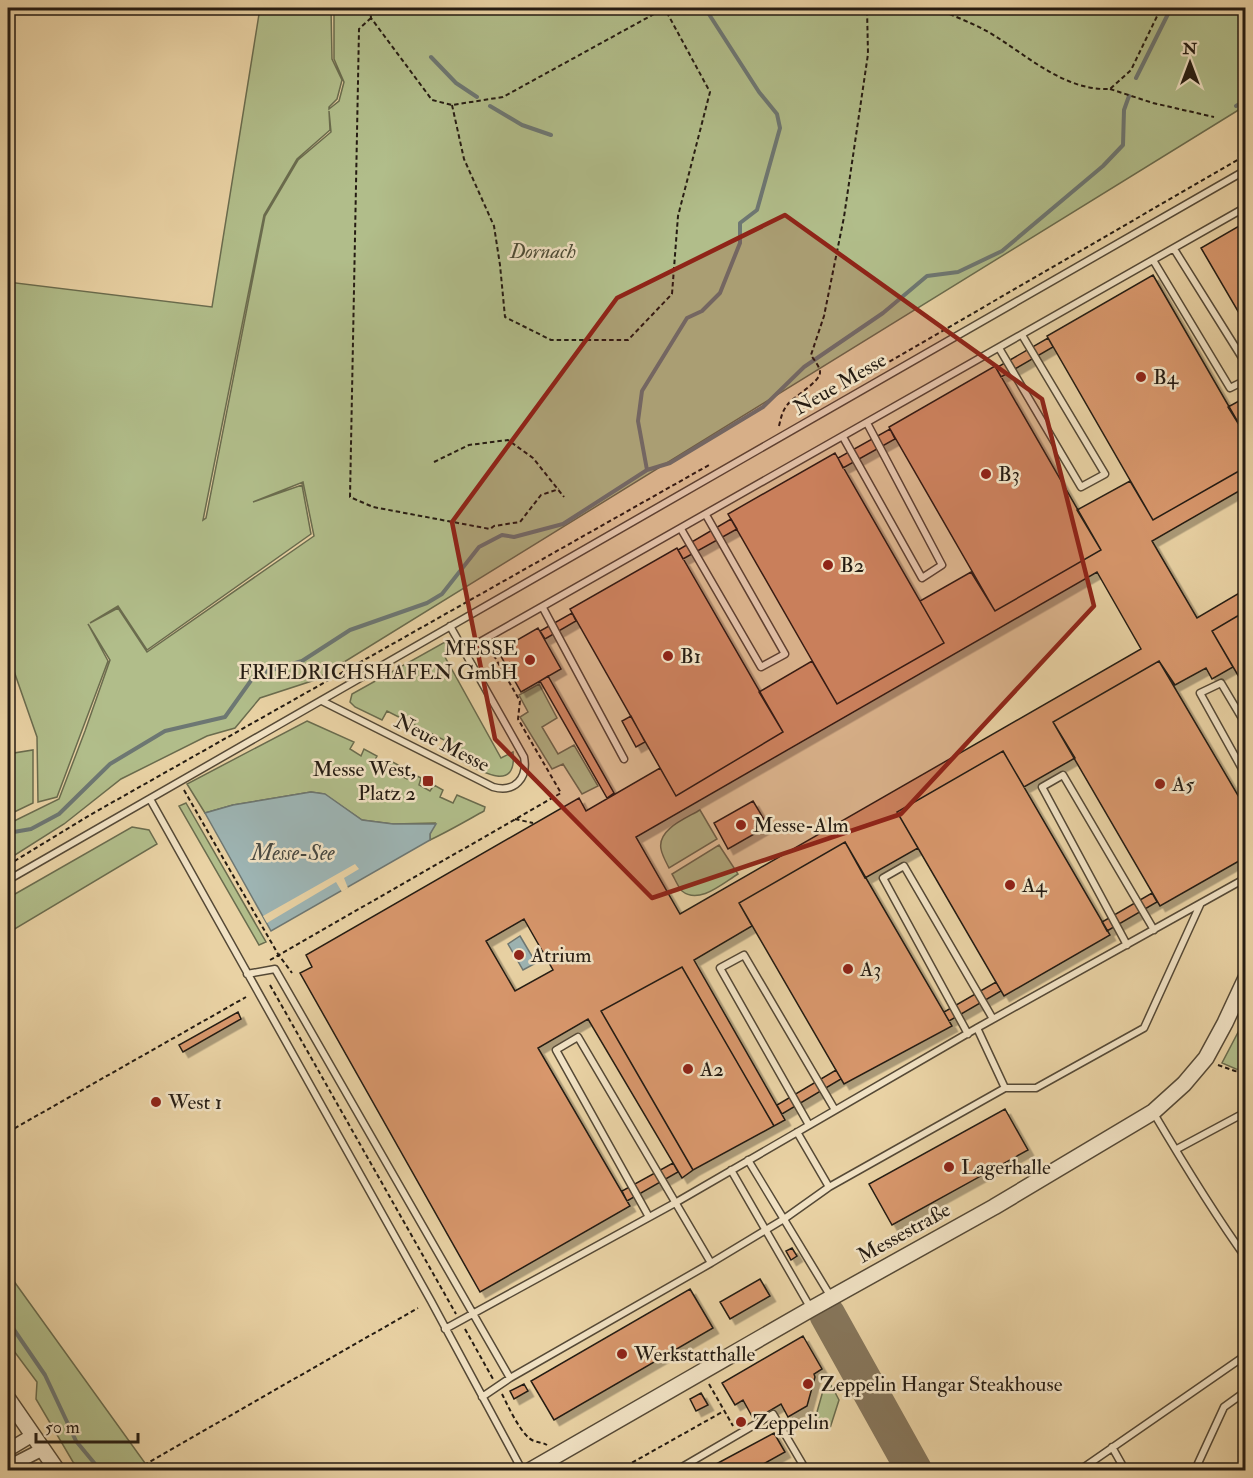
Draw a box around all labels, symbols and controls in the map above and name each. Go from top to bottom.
north arrow [1160,33,1220,93]
text: N [1182,39,1198,59]
park label: Dornach [509,238,576,265]
street label: Neue Messe [789,346,892,421]
place label: B4 [1153,364,1180,391]
marker: B4 [1134,370,1148,384]
place label: B3 [998,461,1020,488]
marker: B3 [979,467,993,481]
place label: B2 [840,552,864,579]
marker: B2 [821,558,835,572]
place label: MESSE FRIEDRICHSHAFEN GmbH [239,635,518,686]
place label: B1 [680,643,701,670]
marker: B1 [661,649,675,663]
marker: MESSE FRIEDRICHSHAFEN GmbH [523,653,537,667]
street label: Neue Messe [390,708,494,779]
place label: Messe West, Platz 2 [312,756,416,807]
place label: A5 [1171,771,1195,798]
marker: Messe West, Platz 2 [421,774,435,788]
marker: A5 [1153,777,1167,791]
place label: Messe-Alm [753,812,849,839]
marker: Messe-Alm [734,818,748,832]
water label: Messe-See [249,839,335,867]
place label: A4 [1021,872,1048,899]
marker: A4 [1003,878,1017,892]
place label: Atrium [530,942,592,969]
marker: Atrium [512,948,526,962]
place label: A3 [859,956,881,983]
marker: A3 [841,962,855,976]
place label: A2 [699,1056,724,1083]
marker: A2 [681,1062,695,1076]
place label: West 1 [167,1089,222,1116]
marker: West 1 [149,1095,163,1109]
place label: Lagerhalle [961,1154,1051,1181]
marker: Lagerhalle [942,1160,956,1174]
street label: Messestraße [853,1196,956,1270]
place label: Werkstatthalle [633,1341,755,1368]
marker: Werkstatthalle [615,1347,629,1361]
place label: Zeppelin Hangar Steakhouse [820,1371,1063,1398]
marker: Zeppelin Hangar Steakhouse [801,1377,815,1391]
scale bar [36,1406,138,1444]
place label: Zeppelin [753,1409,830,1436]
marker: Zeppelin [734,1415,748,1429]
text: 50 m [45,1416,80,1439]

